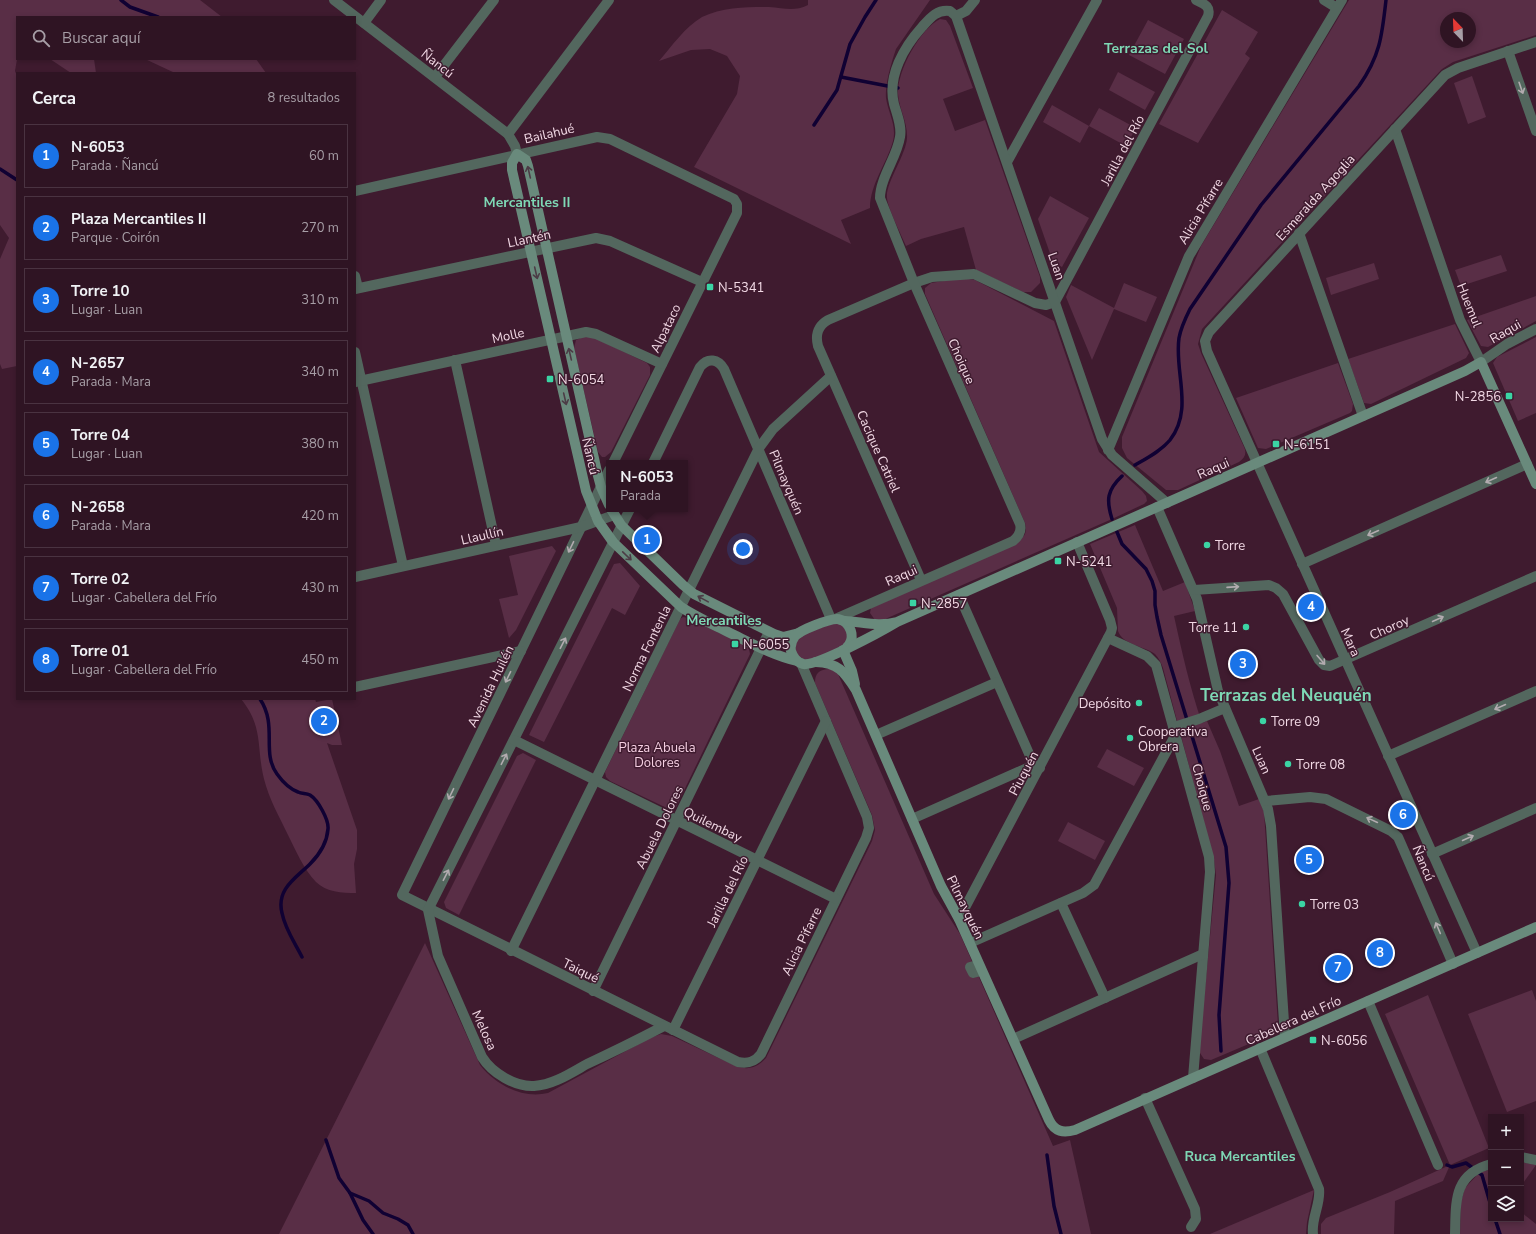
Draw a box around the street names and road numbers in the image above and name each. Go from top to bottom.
street label: Ñancú [417,45,458,82]
street label: Jarilla del Río [1096,112,1149,190]
street label: Bailahué [522,119,576,148]
street label: Esmeralda Agoglia [1272,151,1359,245]
street label: Alicia Pifarre [1174,175,1228,248]
street label: Llantén [506,226,553,252]
street label: Luan [1043,250,1069,283]
street label: Huemul [1452,281,1486,330]
street label: Alpataco [646,301,685,356]
street label: Raqui [1487,316,1524,348]
street label: Molle [490,324,526,348]
street label: Choique [943,336,979,387]
street label: Cacique Catriel [852,408,904,495]
street label: Ñancú [577,436,603,476]
street label: Pilmayquén [764,447,808,518]
street label: Raqui [1194,454,1232,484]
street label: Llaullín [459,522,505,550]
street label: Raqui [882,561,920,591]
street label: Norma Fontenla [618,602,676,695]
street label: Choroy [1367,611,1412,645]
street label: Mara [1336,625,1364,660]
street label: Avenida Huilén [463,642,519,730]
street label: Luan [1247,744,1275,777]
street label: Piuquén [1005,748,1043,799]
street label: Choique [1187,762,1217,813]
street label: Abuela Dolores [632,783,688,872]
street label: Quilembay [680,803,745,847]
street label: Ñancú [1408,843,1439,884]
street label: Jarilla del Río [702,853,753,931]
street label: Pilmayquén [942,873,988,942]
street label: Alicia Pifarre [778,904,826,979]
street label: Taiqué [559,954,602,987]
street label: Cabellera del Frío [1243,992,1344,1050]
street label: Melosa [467,1007,501,1053]

